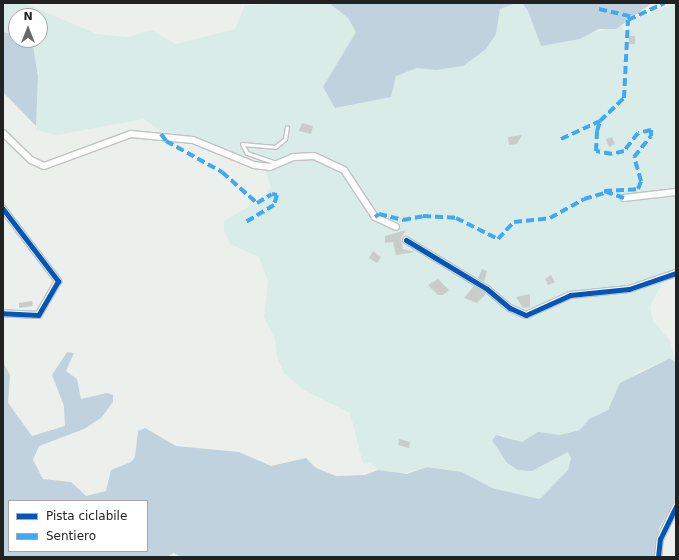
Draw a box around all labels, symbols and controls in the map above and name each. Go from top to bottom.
north arrow [8,8,48,48]
text: N [23,10,33,23]
legend [8,500,148,552]
text: Pista ciclabile [46,509,127,523]
text: Sentiero [46,529,96,543]

